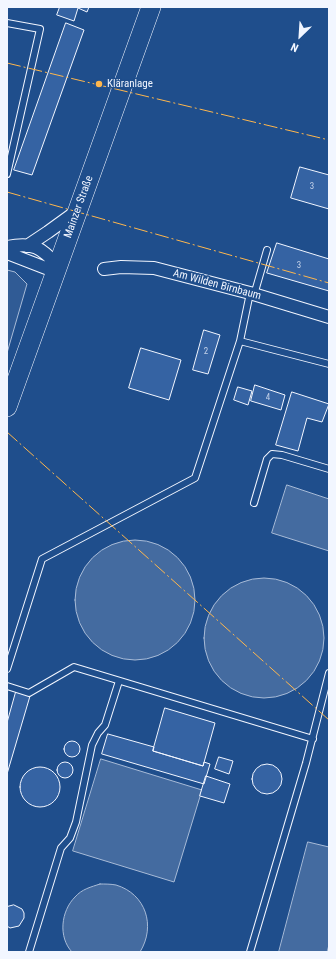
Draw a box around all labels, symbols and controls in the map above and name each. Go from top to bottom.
north arrow [280,16,320,56]
text: N [289,40,301,55]
place label: Kläranlage [107,77,153,91]
marker: Kläranlage [94,79,104,89]
street label: Mainzer Straße [62,174,96,240]
house number: 3 [310,182,314,192]
house number: 3 [297,261,301,271]
street label: Am Wilden Birnbaum [172,267,262,303]
house number: 2 [204,347,208,357]
house number: 4 [266,393,270,403]

